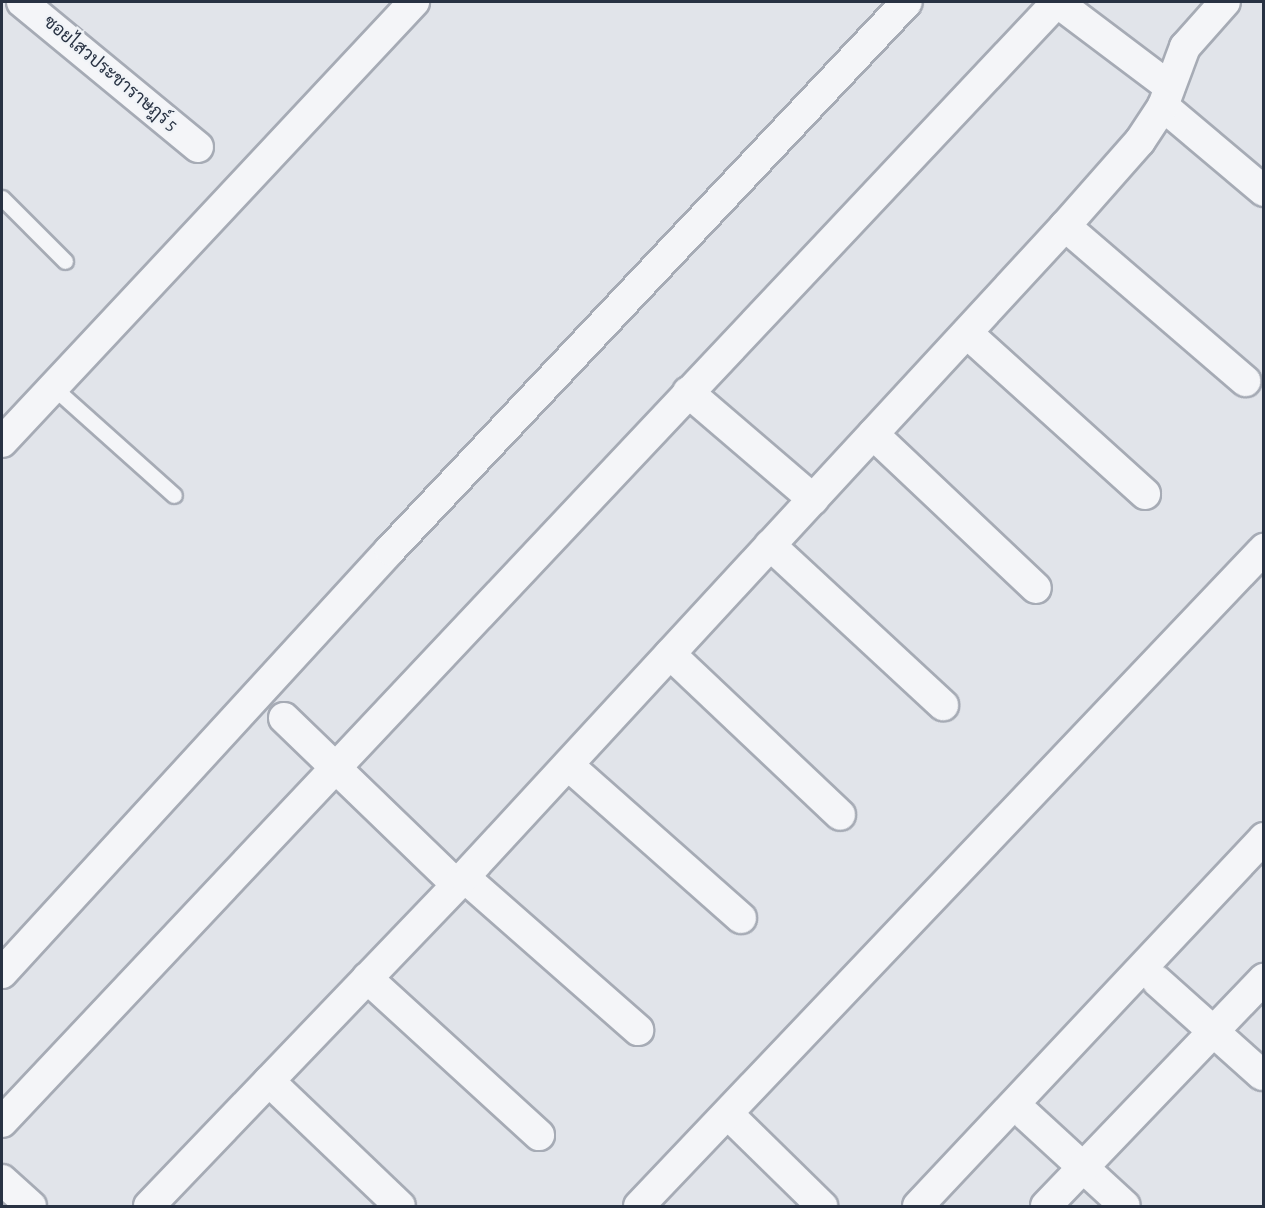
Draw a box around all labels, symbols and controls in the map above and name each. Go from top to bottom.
street label: ซอยไสวประชาราษฎร์ 5 [39,12,181,136]

